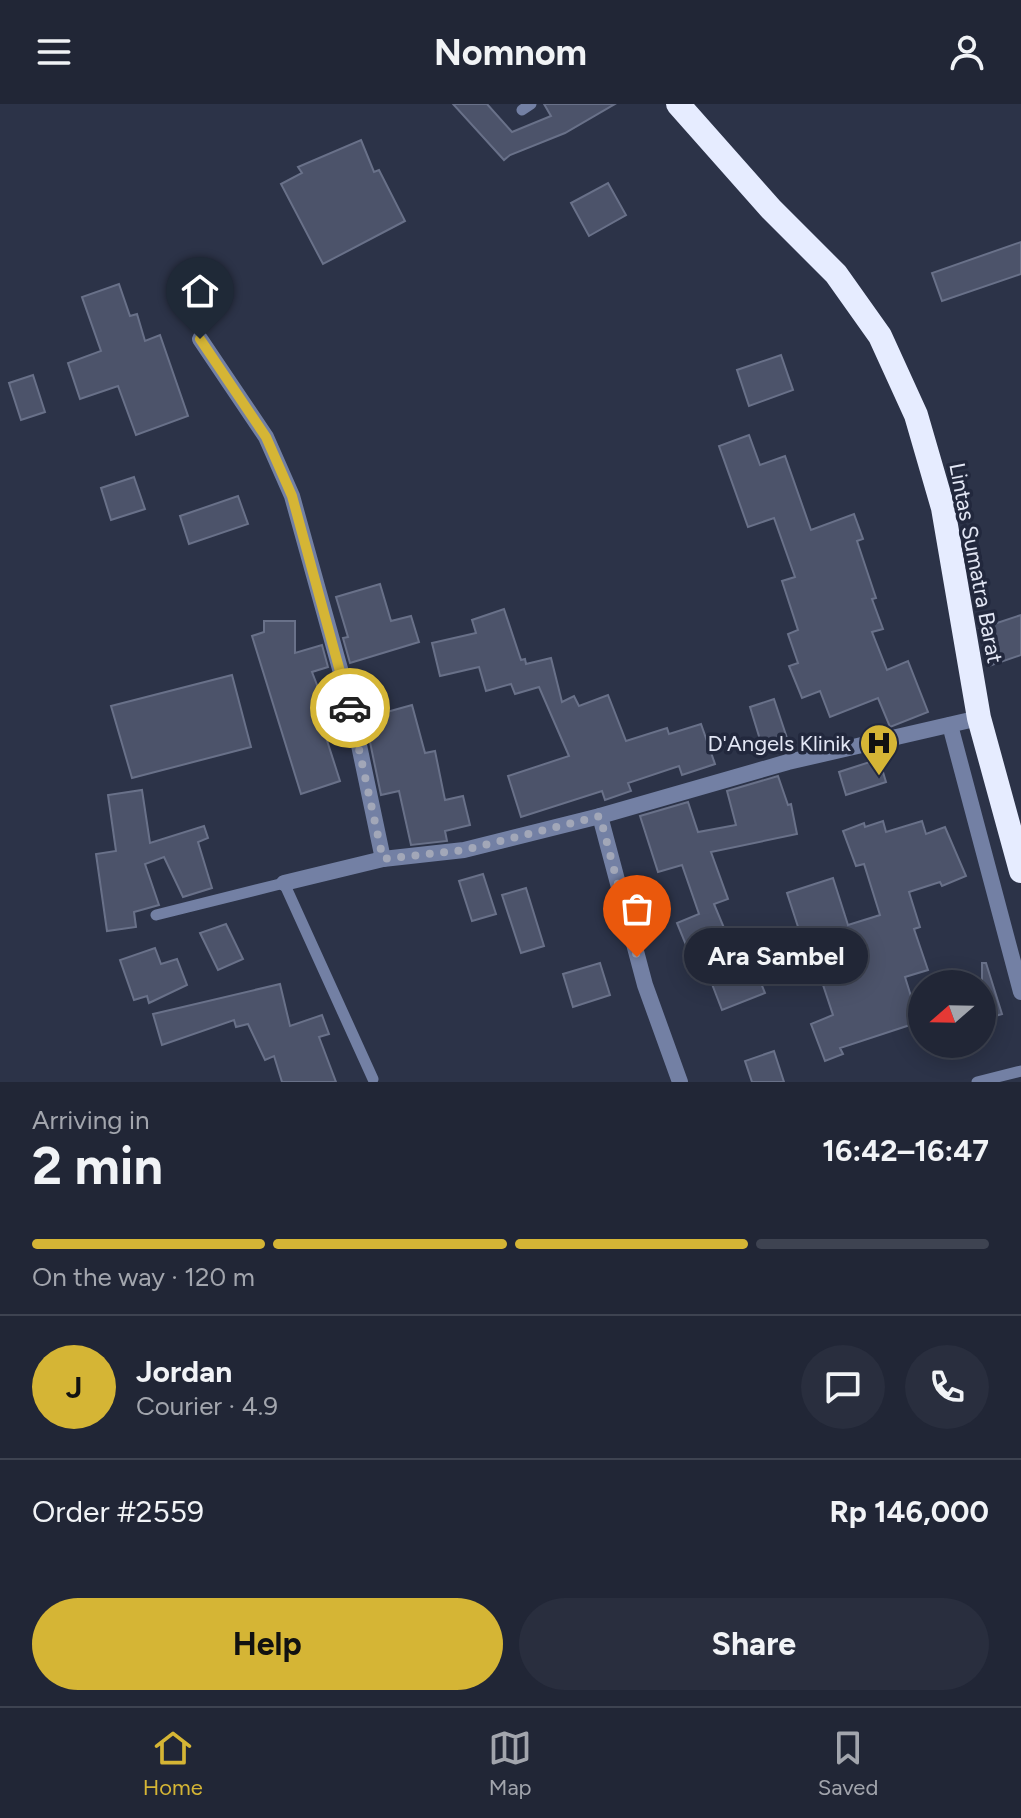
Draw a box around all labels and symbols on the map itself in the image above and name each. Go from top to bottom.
pin [166,257,234,339]
street label: Lintas Sumatra Barat [943,460,1009,666]
courier [310,668,390,748]
hospital icon: D'Angels Klinik [858,722,900,777]
place label: D'Angels Klinik [707,730,851,757]
pin [603,875,671,957]
callout: Ara Sambel [685,929,869,985]
north arrow [908,970,996,1058]

